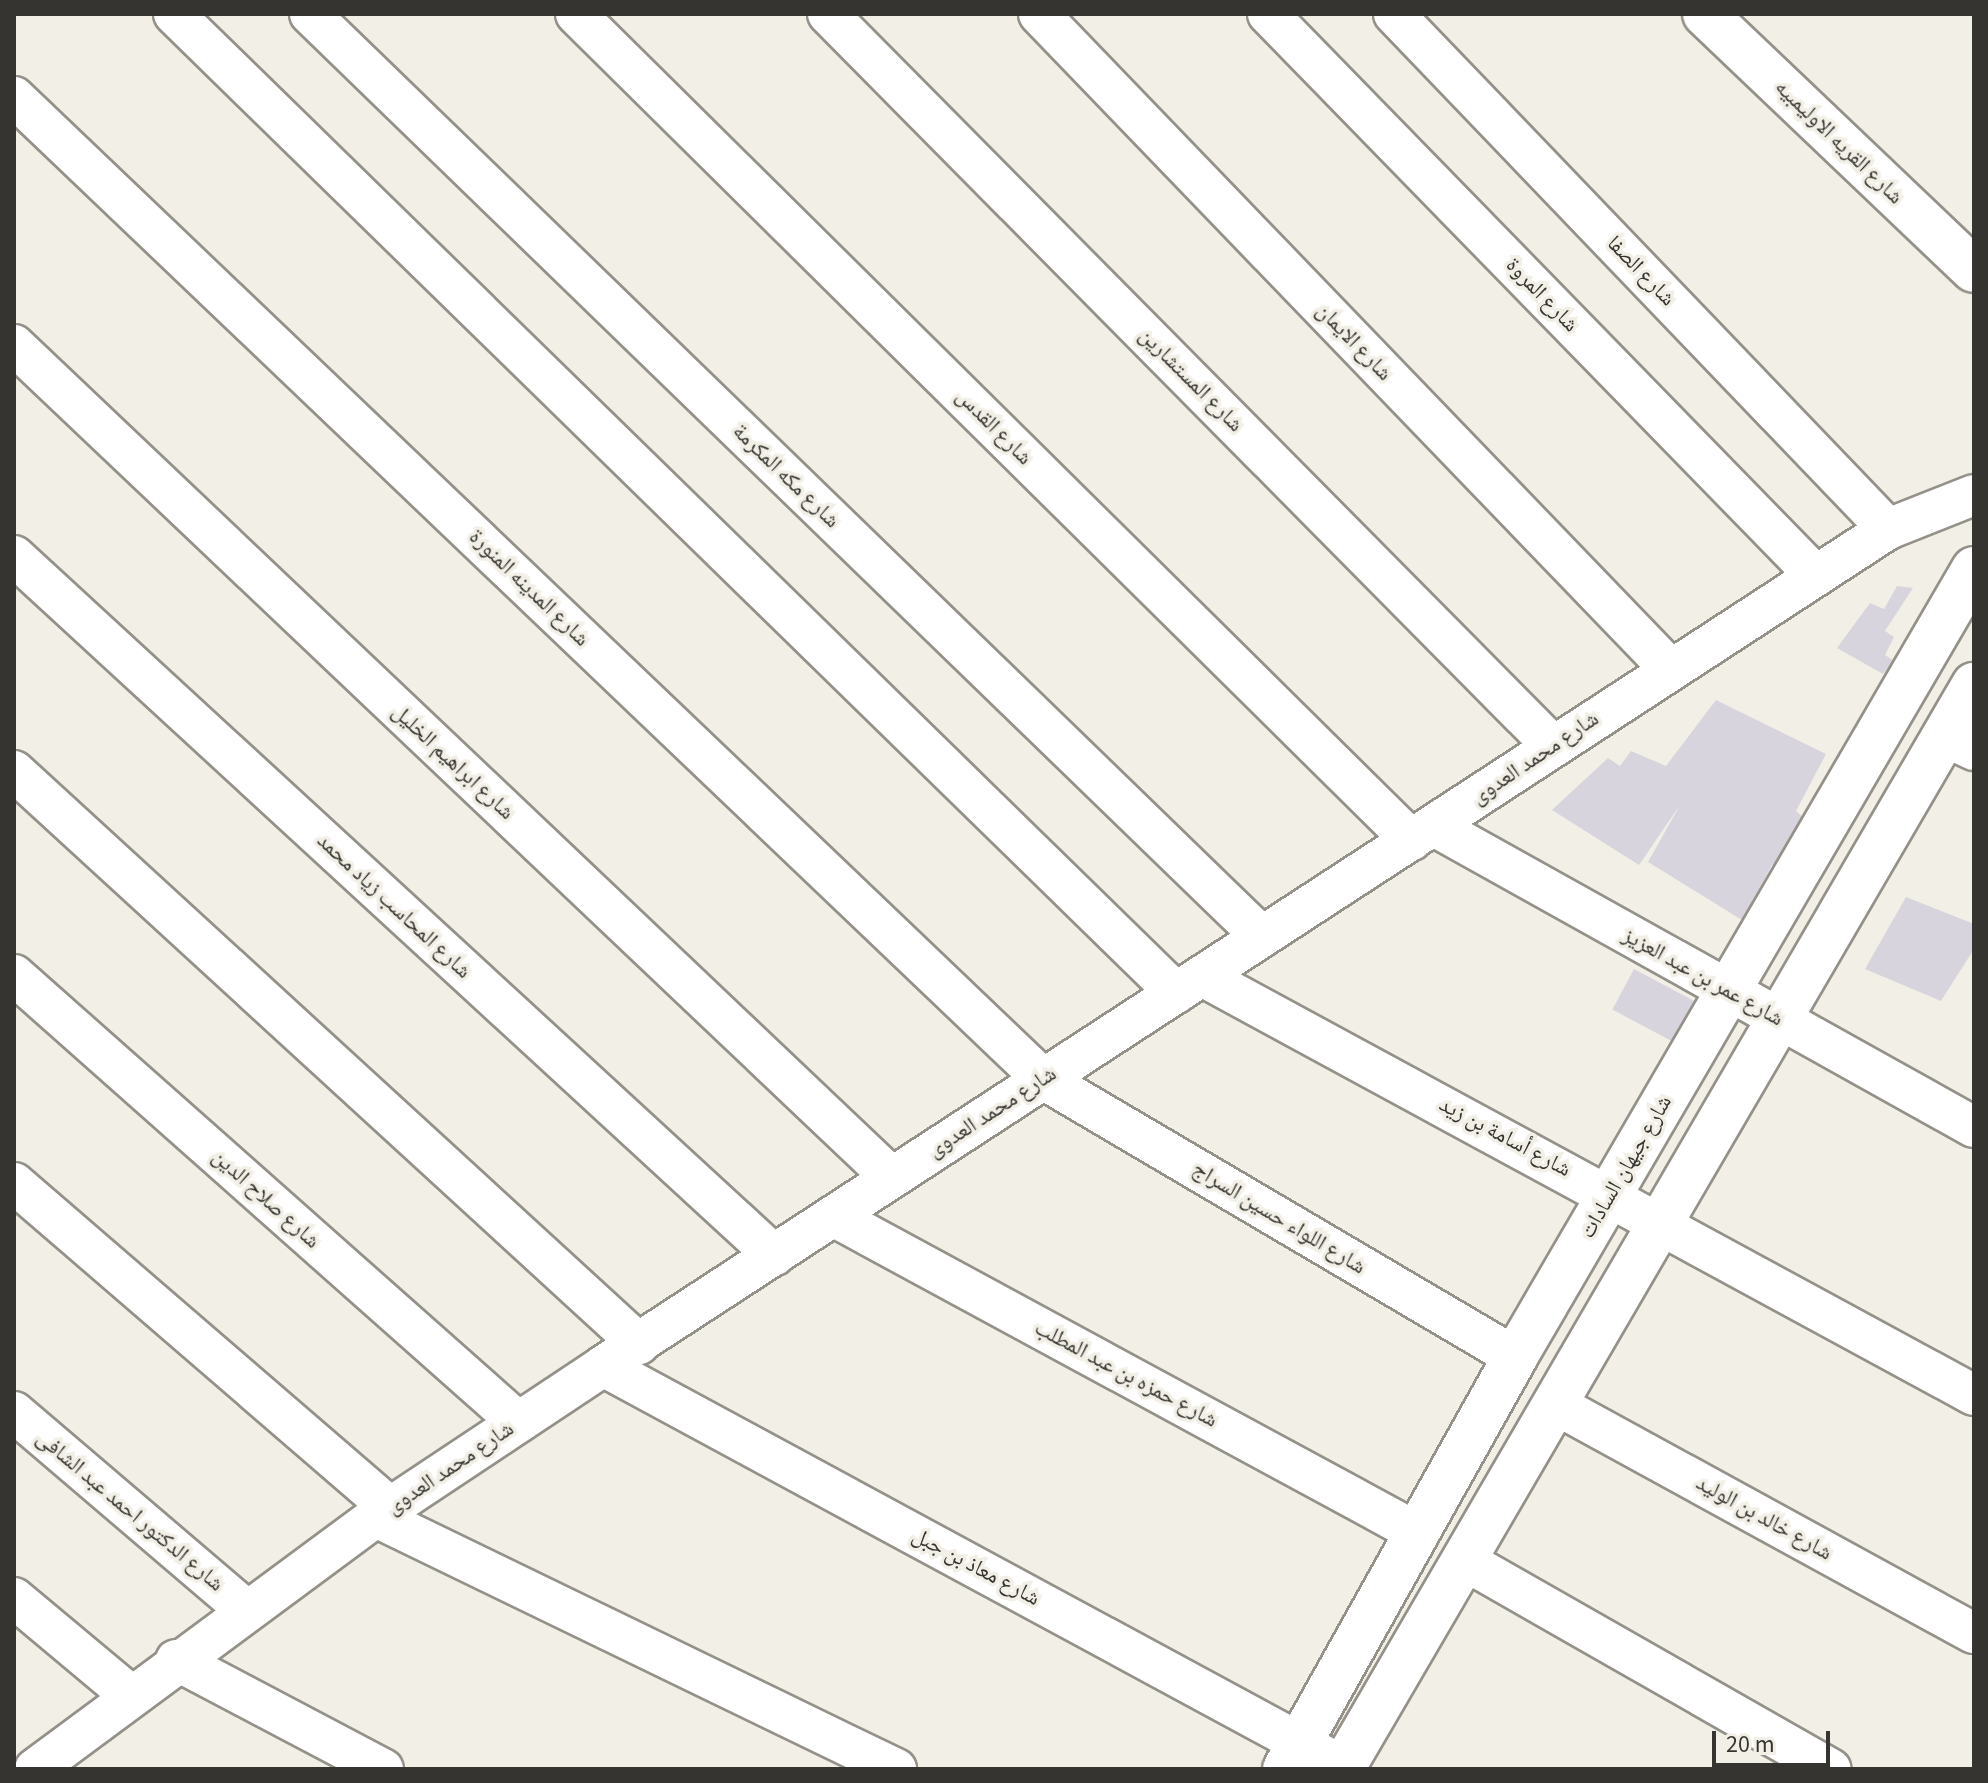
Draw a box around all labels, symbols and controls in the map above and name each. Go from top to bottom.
street label: شارع القريه الاوليمبيه [1769,74,1909,210]
street label: شارع الصفا [1601,230,1681,312]
street label: شارع المروة [1500,252,1584,338]
street label: شارع الايمان [1310,298,1398,386]
street label: شارع المستشارين [1133,322,1249,438]
street label: شارع القدس [950,383,1038,471]
street label: شارع مكه المكرمة [727,418,845,534]
street label: شارع المدينه المنورة [463,524,595,652]
street label: شارع ابراهيم الخليل [386,699,520,825]
street label: شارع محمد العدوى [1466,706,1604,810]
street label: شارع المحاسب زياد محمد [311,828,477,984]
street label: شارع عمر بن عبد العزيز [1618,922,1788,1032]
street label: شارع محمد العدوى [923,1061,1061,1163]
street label: شارع أسامة بن زيد [1434,1091,1576,1183]
street label: شارع جيهان السادات [1574,1091,1678,1243]
street label: شارع صلاح الدين [207,1144,325,1254]
street label: شارع اللواء حسين السراج [1188,1156,1370,1280]
street label: شارع حمزه بن عبد المطلب [1030,1315,1222,1433]
street label: شارع محمد العدوى [381,1416,519,1520]
street label: شارع الدكتور احمد عبد الشافى [31,1425,229,1597]
street label: شارع خالد بن الوليد [1691,1470,1837,1566]
street label: شارع معاذ بن جبل [907,1522,1045,1612]
scale bar [1716,1715,1834,1765]
text: 20 m [1726,1727,1775,1762]

